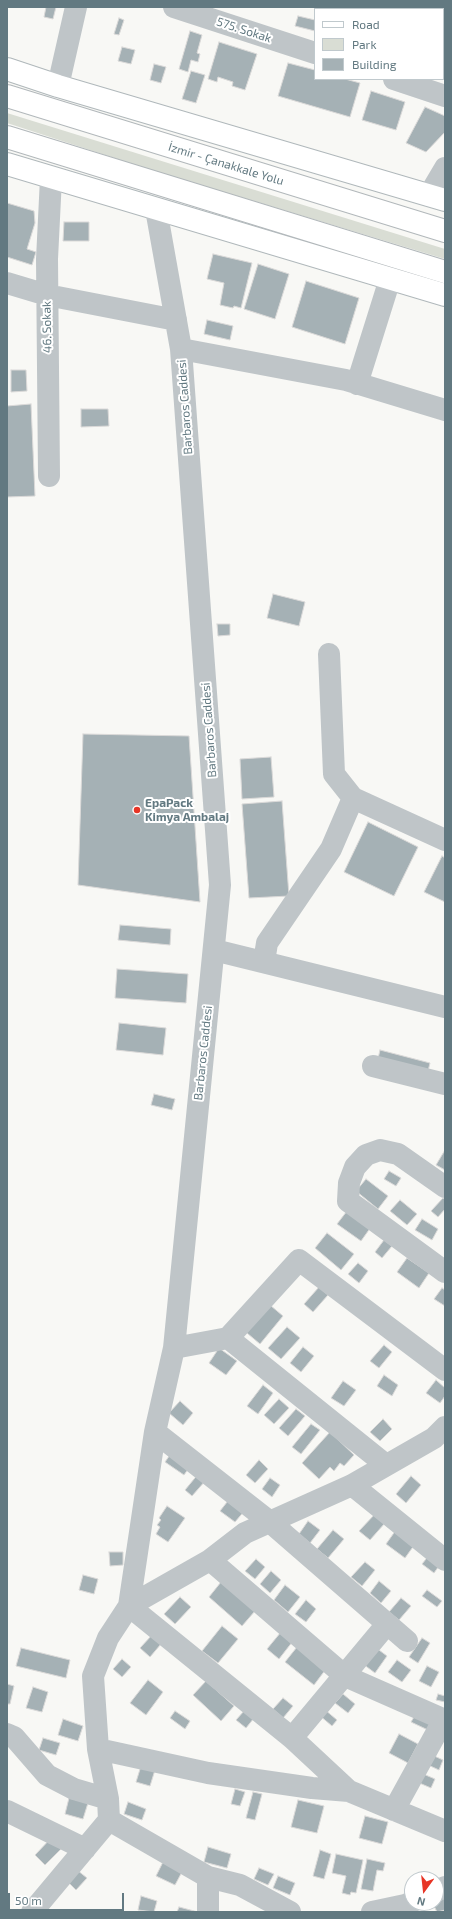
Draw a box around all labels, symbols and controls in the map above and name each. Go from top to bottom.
legend [314,8,444,80]
street label: 575. Sokak [215,14,273,46]
text: Road [352,17,380,31]
text: Park [352,37,377,51]
text: Building [352,57,396,71]
street label: İzmir - Çanakkale Yolu [166,140,286,188]
street label: 46. Sokak [39,301,55,353]
street label: Barbaros Caddesi [174,359,196,455]
street label: Barbaros Caddesi [198,682,220,778]
place label: EpaPack Kimya Ambalaj [145,796,229,824]
marker: EpaPack Kimya Ambalaj [132,805,142,815]
street label: Barbaros Caddesi [191,1005,215,1101]
north arrow [404,1871,444,1911]
scale bar [10,1885,126,1911]
text: 50 m [15,1893,42,1907]
text: N [416,1895,427,1909]

